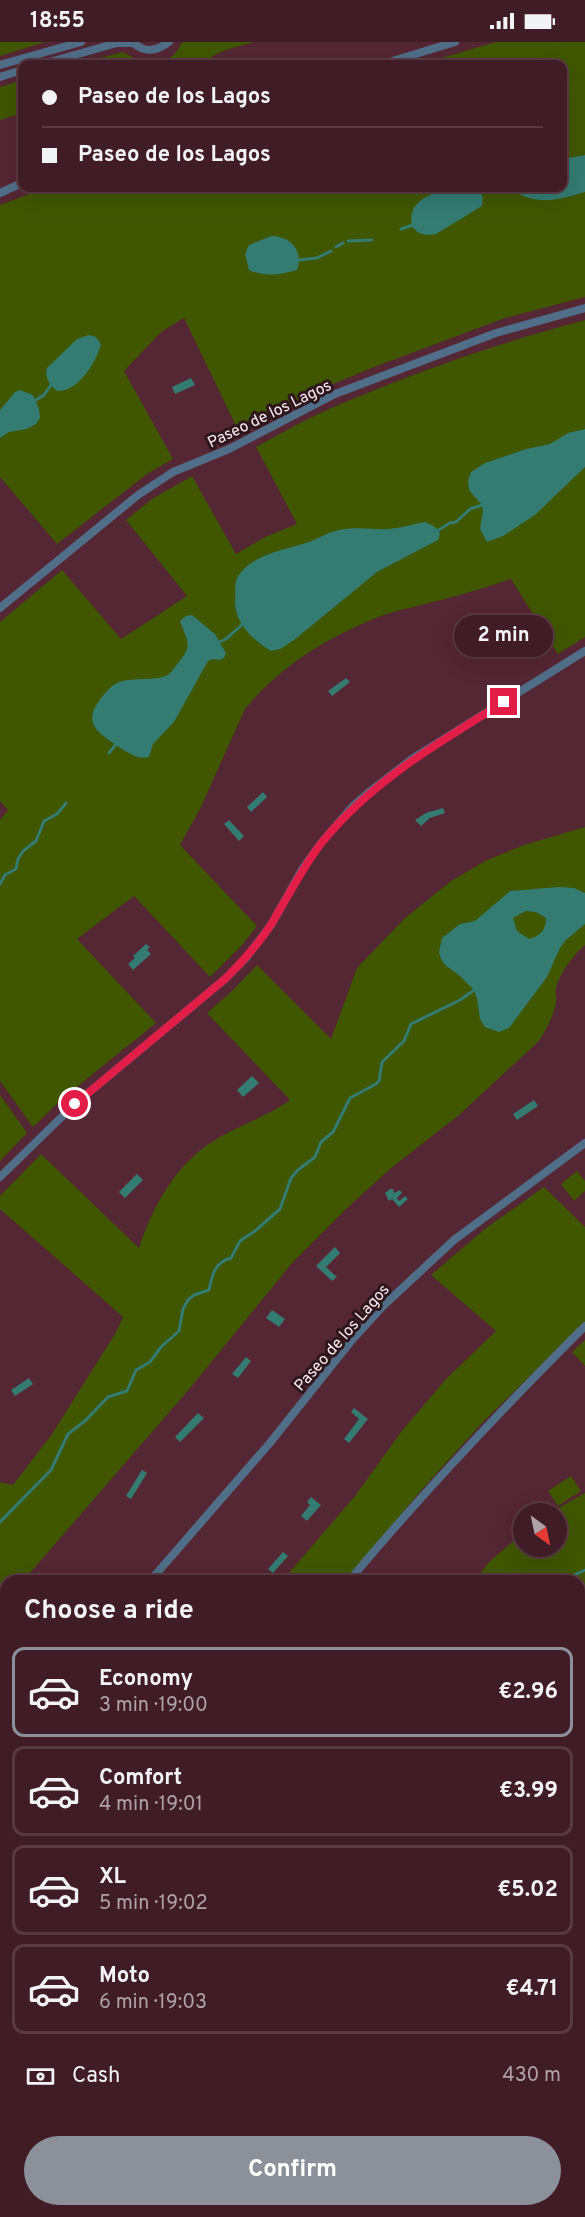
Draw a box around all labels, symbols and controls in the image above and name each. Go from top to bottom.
text: 18:55 [30,8,85,35]
text: Paseo de los Lagos [78,84,271,111]
text: Paseo de los Lagos [78,142,271,169]
street label: Paseo de los Lagos [205,376,335,453]
callout: 2 min [454,615,554,657]
text: 2 min [477,623,530,649]
route end [490,688,517,715]
route start [61,1090,88,1117]
street label: Paseo de los Lagos [291,1281,395,1396]
north arrow [513,1503,567,1557]
map controls [513,1503,567,1557]
text: Choose a ride [24,1594,194,1628]
icon: car [27,1665,81,1719]
text: Economy [99,1666,193,1693]
text: €2.96 [498,1679,558,1706]
text: 3 min · 19:00 [99,1693,208,1719]
icon: car [27,1764,81,1818]
text: Comfort [99,1765,182,1792]
text: €3.99 [499,1778,558,1805]
text: 4 min · 19:01 [99,1792,203,1818]
icon: car [27,1863,81,1917]
text: XL [99,1864,126,1891]
text: €5.02 [497,1877,558,1904]
text: 5 min · 19:02 [99,1891,208,1917]
icon: car [27,1962,81,2016]
text: Moto [99,1963,150,1990]
text: €4.71 [505,1976,558,2003]
text: 6 min · 19:03 [99,1990,207,2016]
icon: cash [24,2060,57,2093]
text: Cash [72,2063,121,2090]
text: 430 m [502,2063,561,2089]
button: Confirm [24,2136,561,2205]

